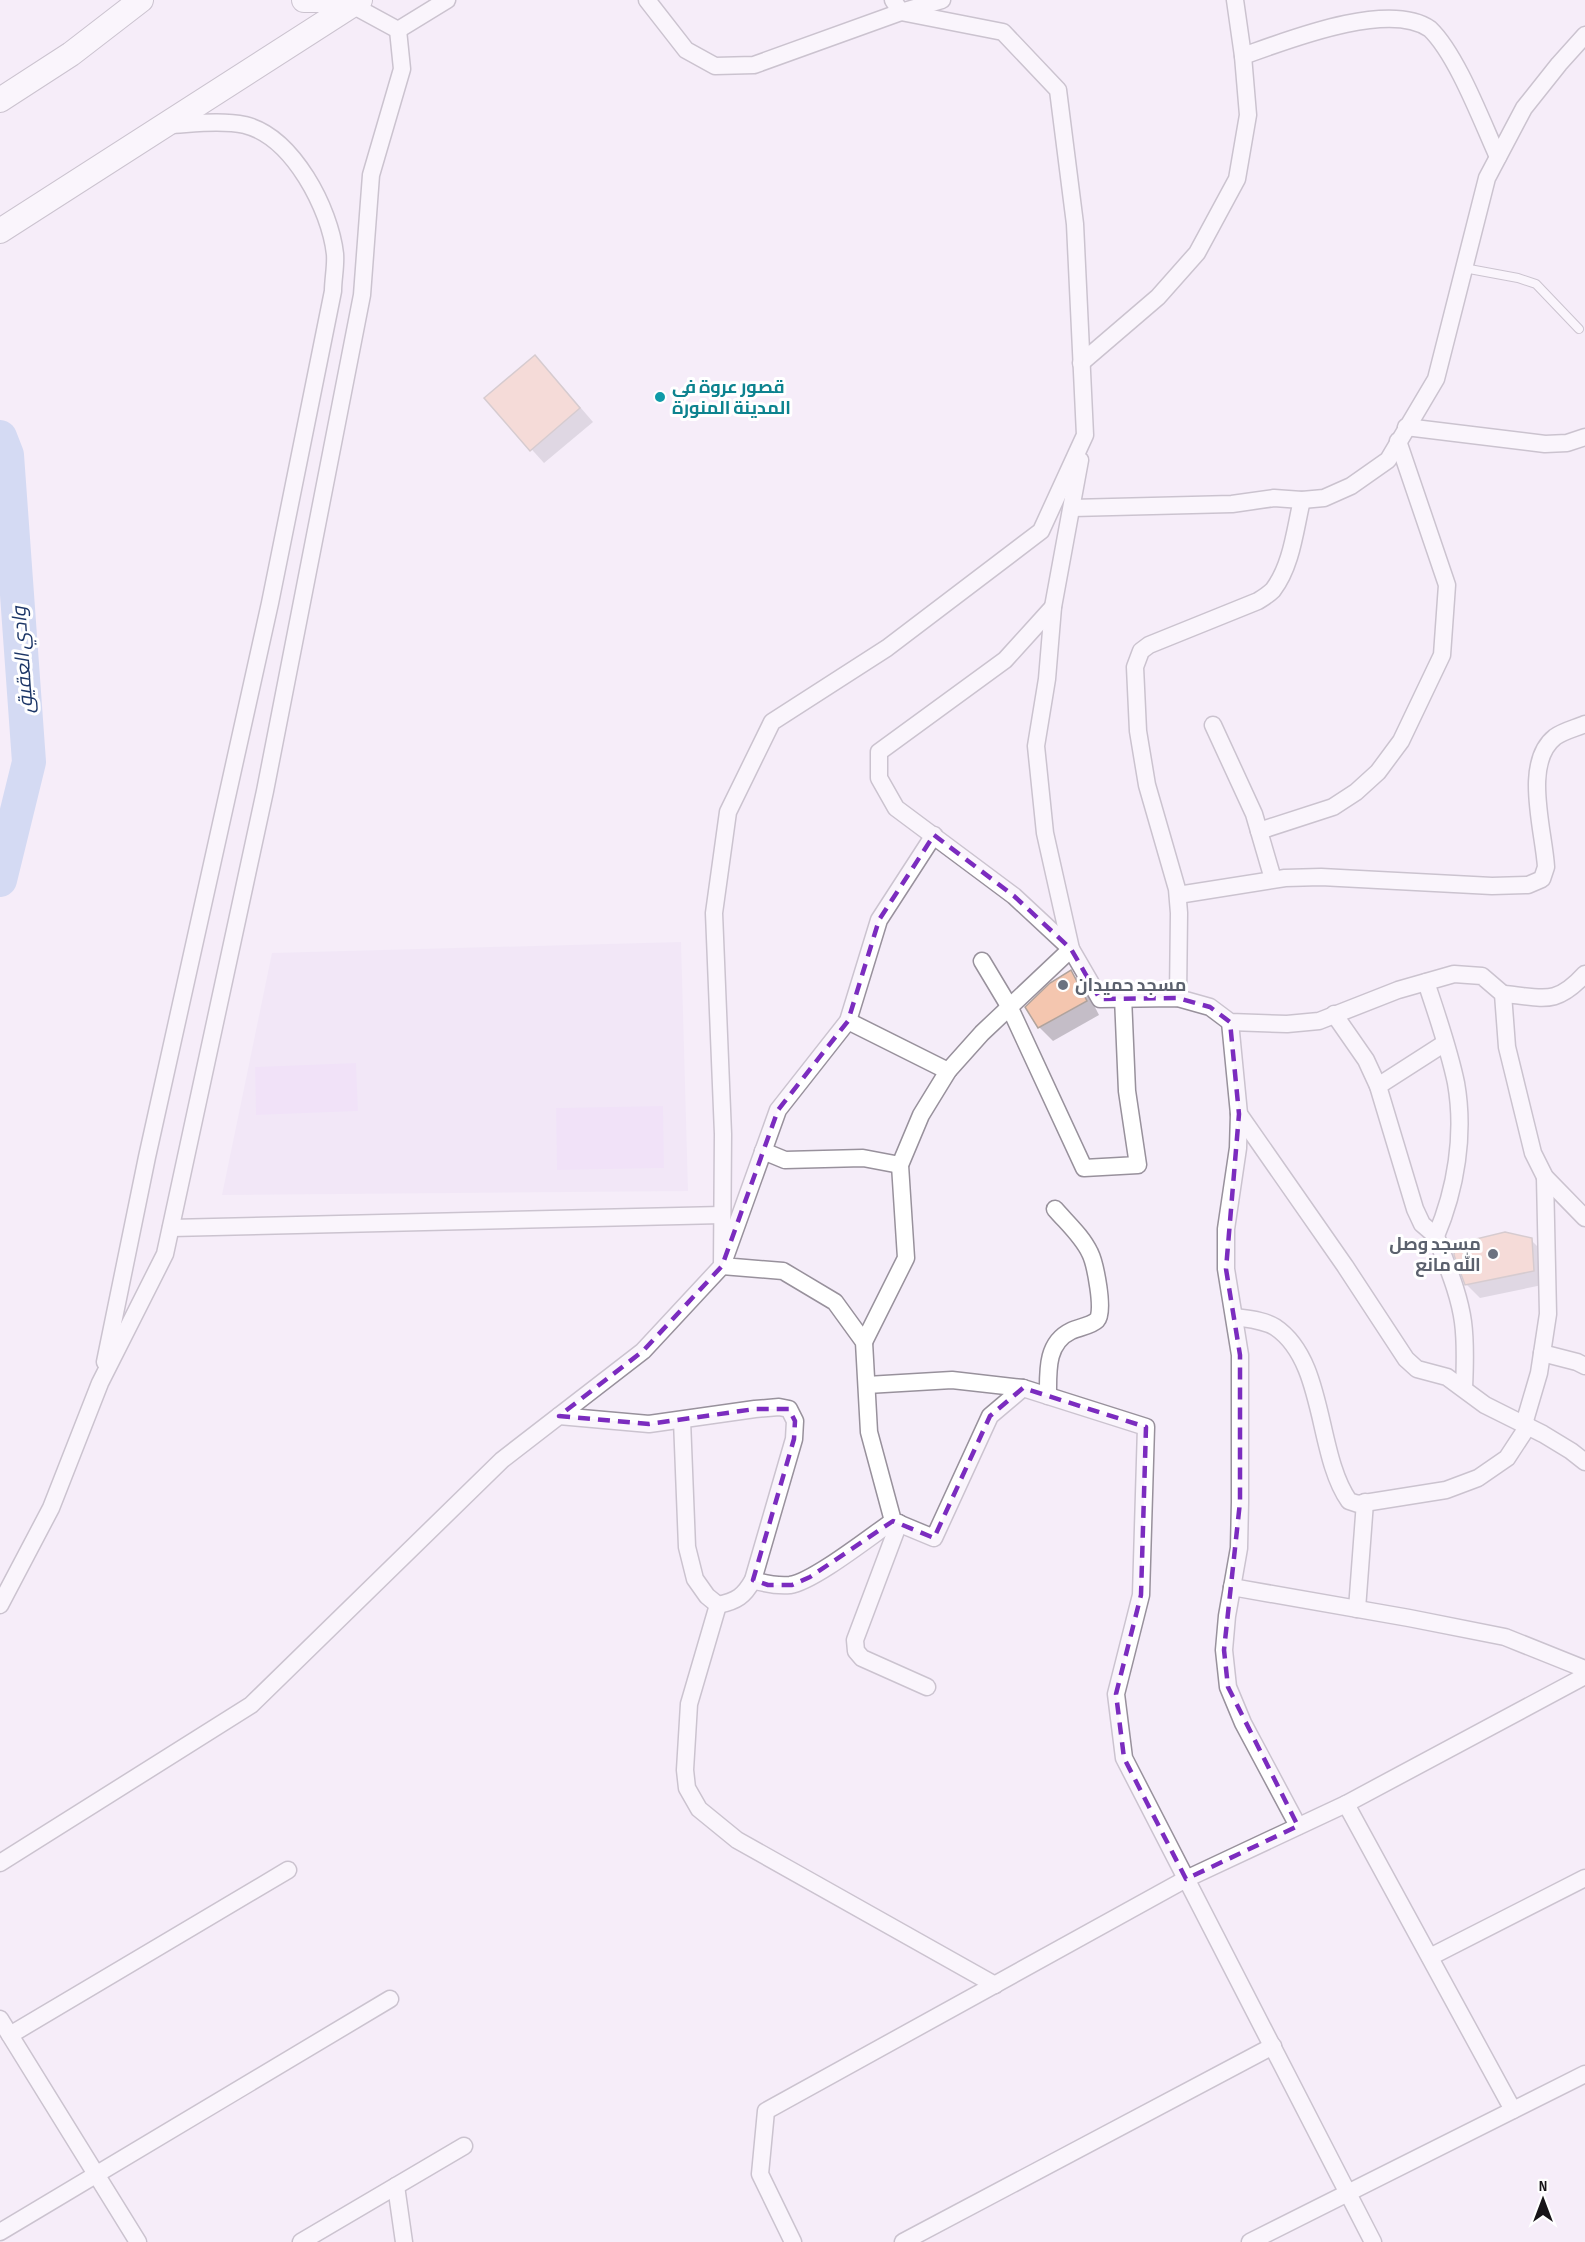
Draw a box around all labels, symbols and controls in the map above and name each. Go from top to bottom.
place label: قصور عروة في المدينة المنورة [672,377,791,419]
marker: قصور عروة في المدينة المنورة [653,390,667,404]
water label: وادي العقيق [7,604,42,714]
place label: مسجد حميدان [1075,975,1186,996]
marker: مسجد حميدان [1056,978,1070,992]
place label: مسجد وصل الله مانع [1389,1234,1481,1277]
marker: مسجد وصل الله مانع [1486,1247,1500,1261]
north arrow [1513,2170,1573,2230]
text: N [1539,2177,1547,2196]

